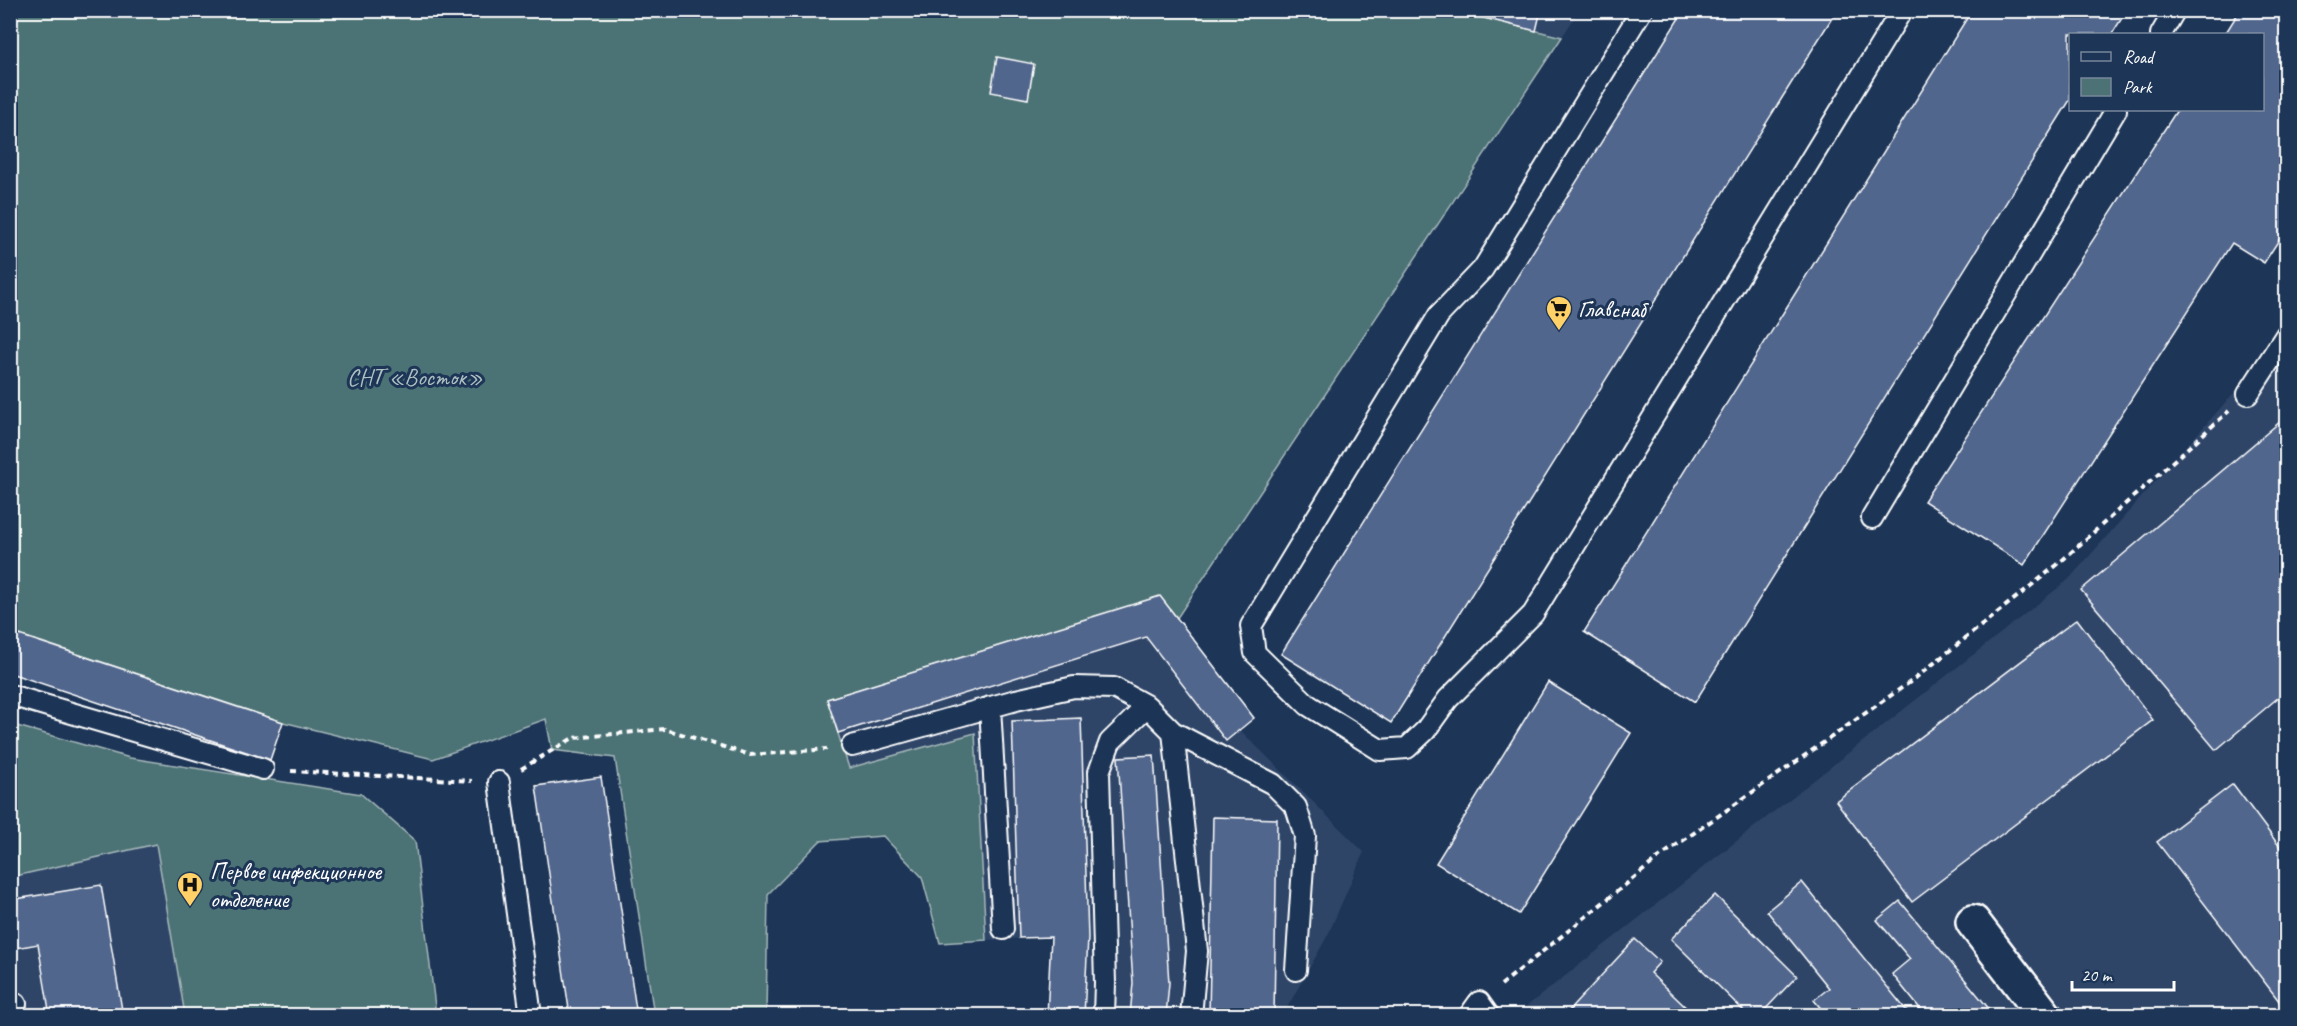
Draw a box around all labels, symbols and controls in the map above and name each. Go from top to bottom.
legend [2069,33,2264,111]
text: Road [2123,46,2156,68]
text: Park [2123,76,2153,98]
supermarket icon: Главснаб [1544,294,1574,332]
place label: Главснаб [1578,294,1650,324]
park label: СНТ «Восток» [347,362,483,392]
place label: Первое инфекционное отделение [210,856,383,914]
hospital icon: Первое инфекционное отделение [175,870,205,908]
scale bar [2072,954,2174,992]
text: 20 m [2081,964,2114,986]

